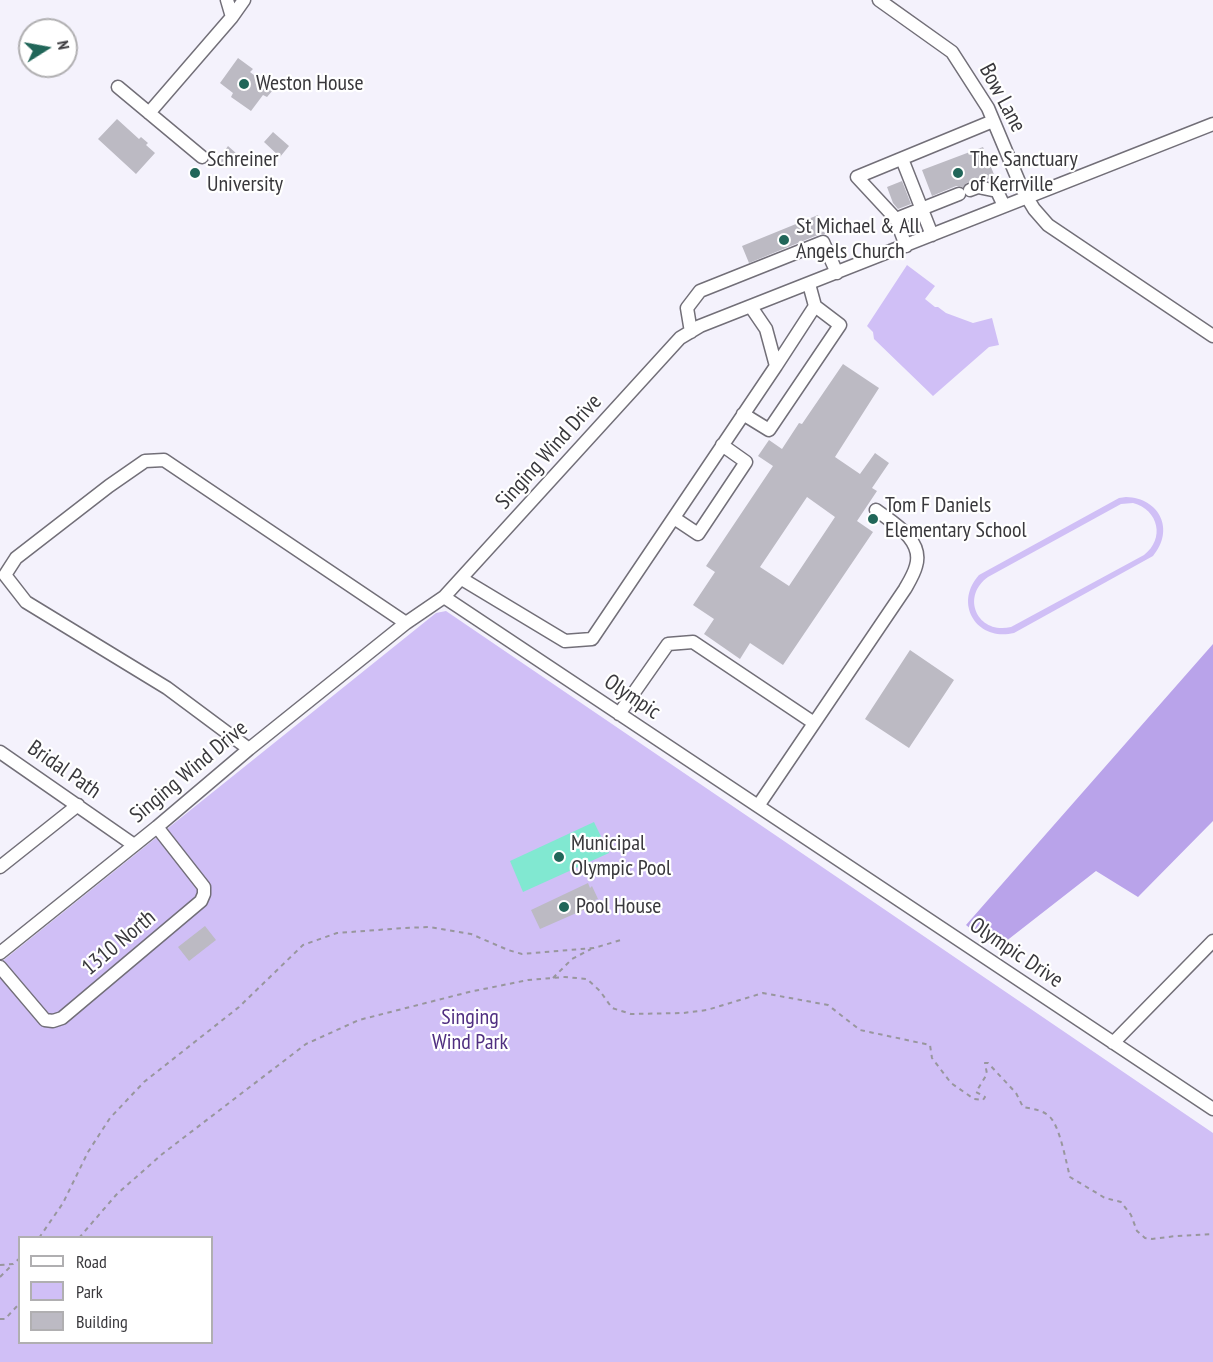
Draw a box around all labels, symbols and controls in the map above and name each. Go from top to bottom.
north arrow [18,18,78,78]
text: N [53,39,74,51]
street label: Bow Lane [973,59,1031,137]
place label: Weston House [256,71,364,97]
marker: Weston House [237,77,251,91]
place label: Schreiner University [207,147,283,198]
place label: The Sanctuary of Kerrville [970,147,1078,198]
marker: Schreiner University [188,166,202,180]
marker: The Sanctuary of Kerrville [951,166,965,180]
place label: St Michael & All Angels Church [796,214,920,266]
marker: St Michael & All Angels Church [777,233,791,247]
street label: Singing Wind Drive [491,389,607,515]
place label: Tom F Daniels Elementary School [885,493,1027,544]
marker: Tom F Daniels Elementary School [866,512,880,526]
street label: Olympic [599,669,665,725]
street label: Singing Wind Drive [125,715,253,829]
street label: Bridal Path [22,735,106,805]
place label: Municipal Olympic Pool [571,831,671,882]
marker: Municipal Olympic Pool [552,850,566,864]
place label: Pool House [576,894,661,920]
marker: Pool House [557,900,571,914]
street label: 1310 North [77,905,161,981]
street label: Olympic Drive [964,912,1068,994]
park label: Singing Wind Park [432,1005,508,1056]
legend [18,1236,213,1344]
text: Road [76,1250,107,1273]
text: Park [76,1280,103,1303]
text: Building [76,1310,128,1333]

